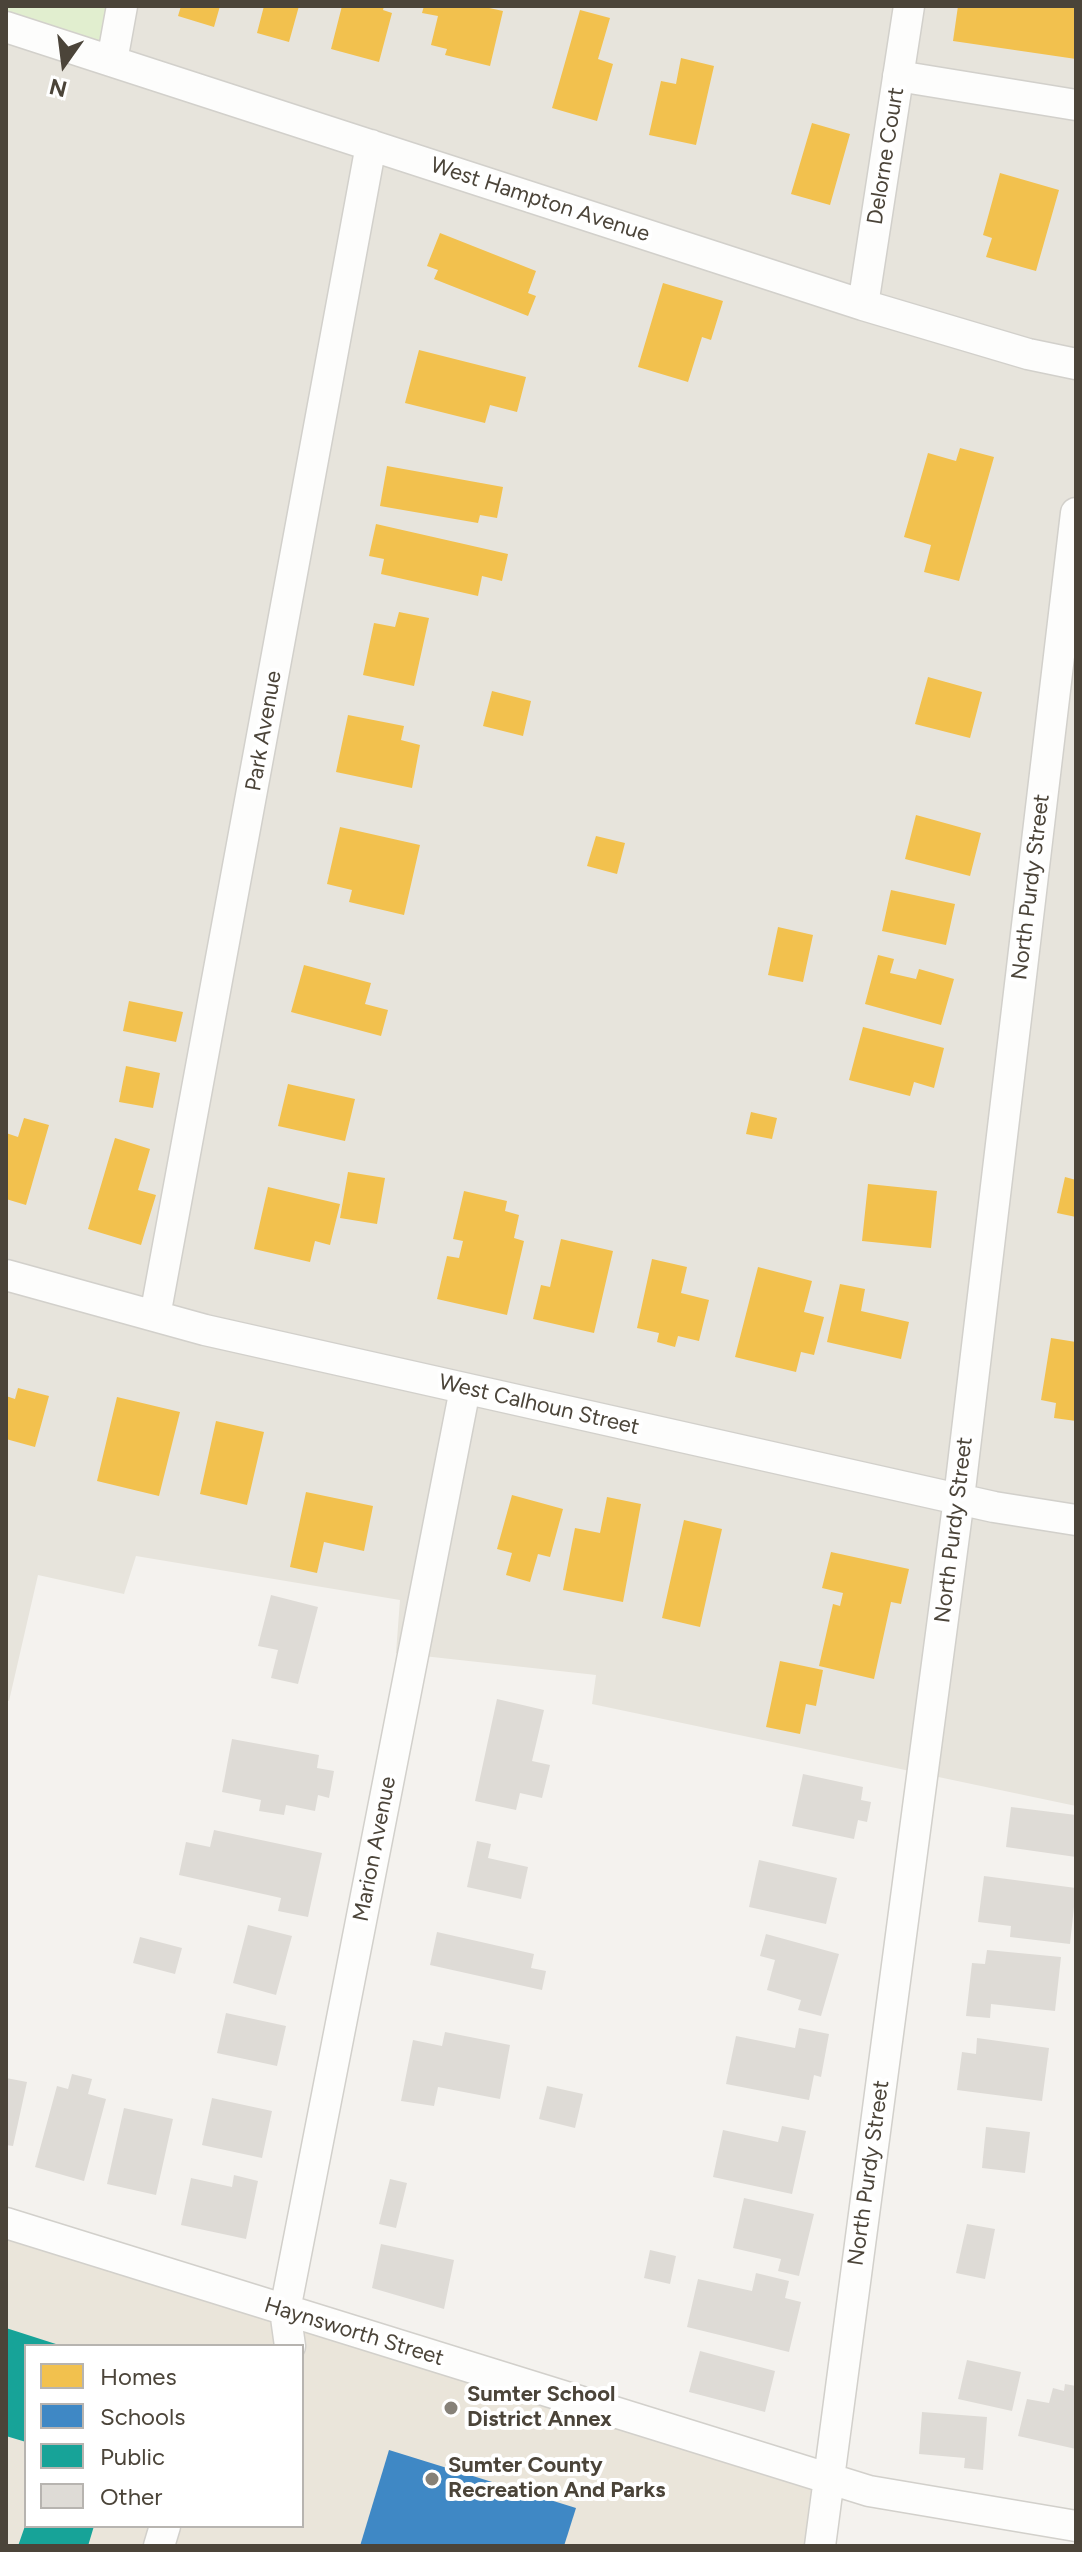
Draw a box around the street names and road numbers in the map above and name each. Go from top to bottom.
street label: Delorne Court [862,86,910,226]
street label: West Hampton Avenue [427,152,653,248]
street label: Park Avenue [240,669,288,793]
street label: North Purdy Street [1006,793,1056,981]
street label: West Calhoun Street [436,1369,642,1441]
street label: North Purdy Street [929,1436,979,1624]
street label: Marion Avenue [348,1774,402,1924]
street label: North Purdy Street [843,2079,895,2267]
street label: Haynsworth Street [261,2292,447,2372]

